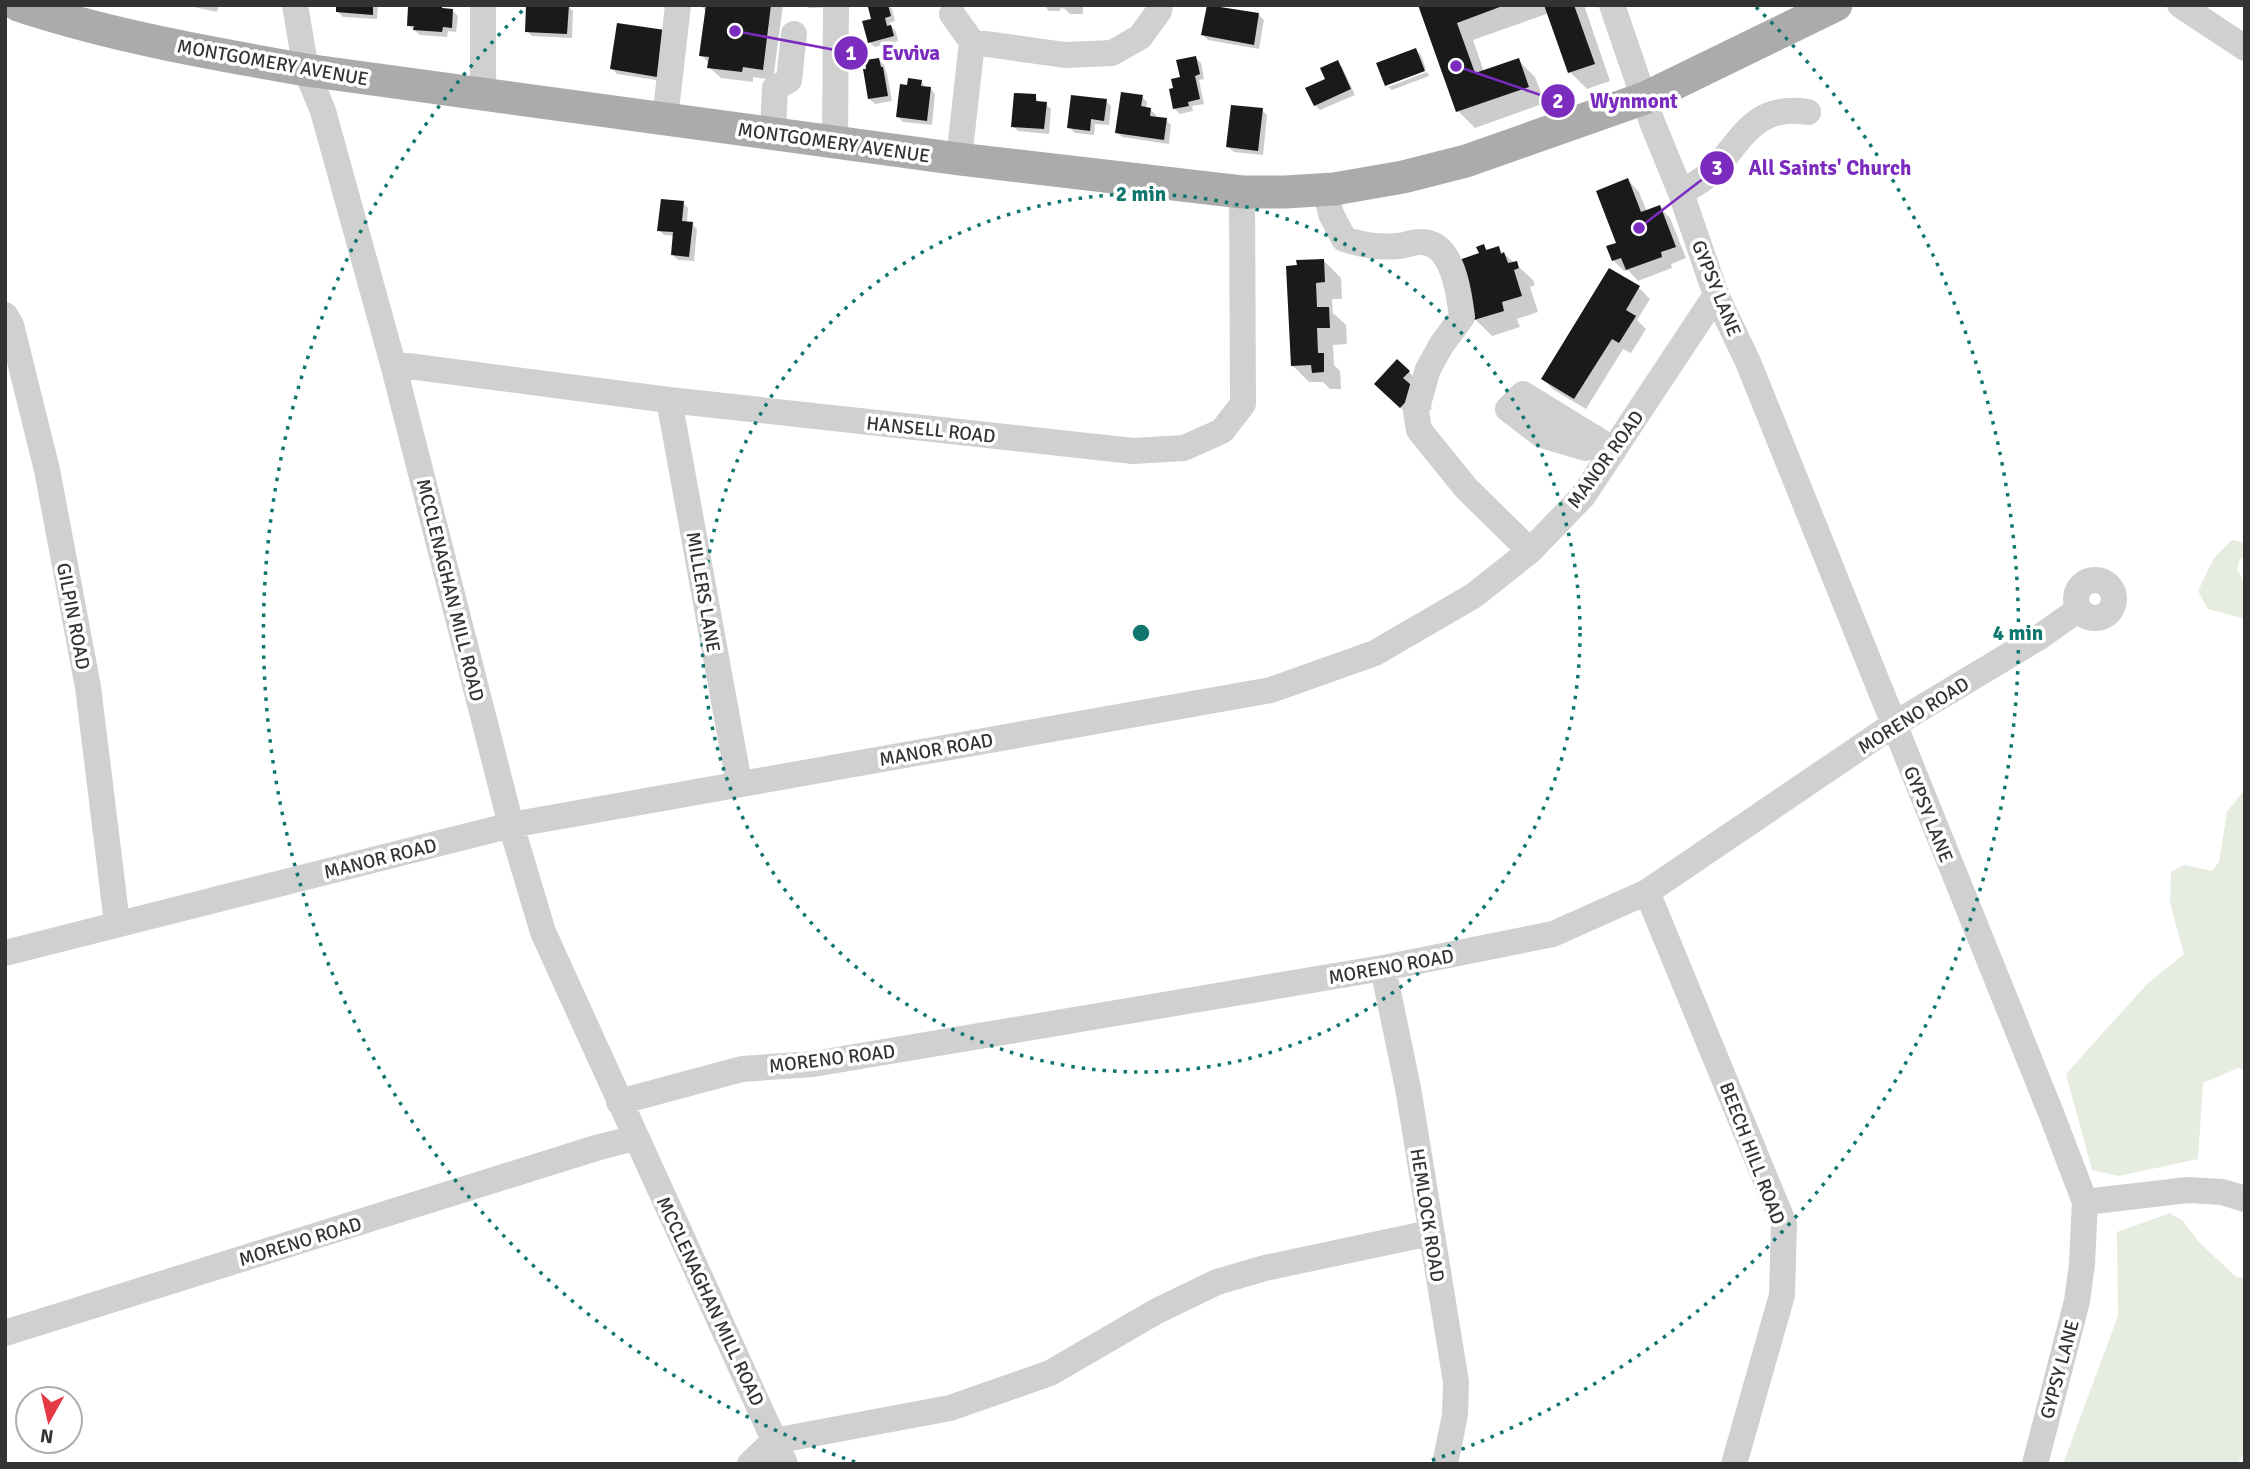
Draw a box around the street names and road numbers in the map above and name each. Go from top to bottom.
street label: MONTGOMERY AVENUE [175,34,370,92]
street label: MONTGOMERY AVENUE [736,118,931,168]
street label: GYPSY LANE [1686,237,1746,340]
street label: MANOR ROAD [1562,406,1649,513]
street label: HANSELL ROAD [865,411,997,449]
street label: MCCLENAGHAN MILL ROAD [411,476,489,704]
street label: MILLERS LANE [681,530,725,654]
street label: GILPIN ROAD [51,561,95,672]
street label: MORENO ROAD [1853,672,1974,760]
street label: MANOR ROAD [877,728,995,772]
street label: GYPSY LANE [1898,763,1958,866]
street label: MANOR ROAD [321,833,439,885]
street label: MORENO ROAD [1327,944,1456,990]
street label: MORENO ROAD [768,1039,897,1079]
street label: BEECH HILL ROAD [1714,1079,1790,1228]
street label: HEMLOCK ROAD [1405,1147,1449,1284]
street label: MCCLENAGHAN MILL ROAD [651,1193,769,1410]
street label: MORENO ROAD [236,1212,364,1272]
street label: GYPSY LANE [2035,1317,2085,1421]

